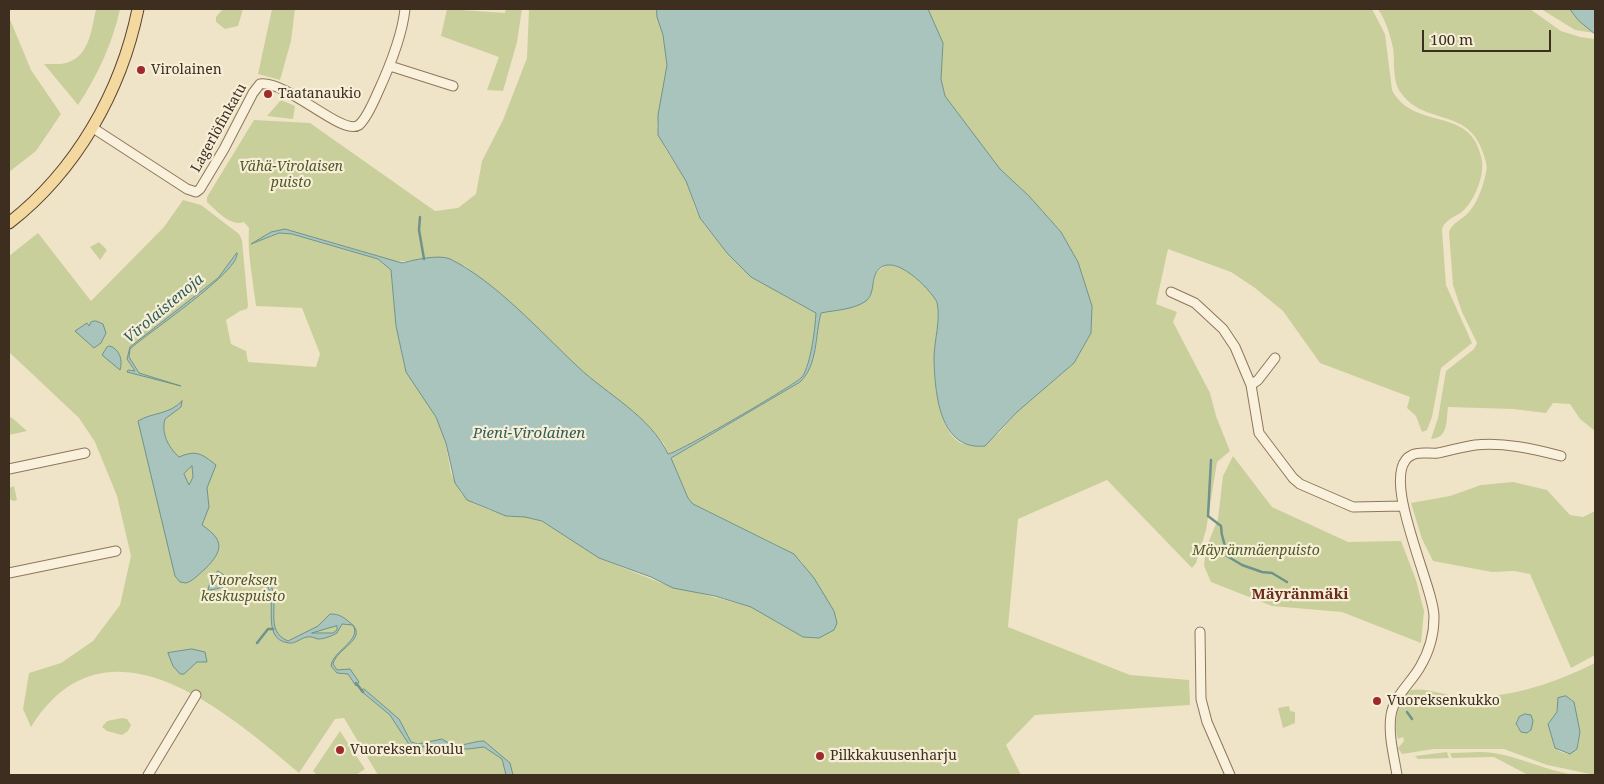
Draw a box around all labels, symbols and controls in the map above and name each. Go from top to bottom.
scale bar [1424,20,1553,52]
text: 100 m [1430,29,1473,49]
place label: Virolainen [151,62,222,78]
marker: Virolainen [135,64,147,76]
street label: Lagerlöfinkatu [188,81,250,175]
place label: Taatanaukio [278,86,361,102]
marker: Taatanaukio [262,88,274,100]
park label: Vähä-Virolaisen puisto [239,159,343,192]
water label: Virolaistenoja [121,270,207,348]
water label: Pieni-Virolainen [473,425,585,443]
park label: Mäyränmäenpuisto [1192,543,1320,559]
park label: Vuoreksen keskuspuisto [201,573,285,606]
district label: Mäyränmäki [1252,586,1348,604]
place label: Vuoreksenkukko [1387,693,1500,709]
marker: Vuoreksenkukko [1371,695,1383,707]
place label: Vuoreksen koulu [350,742,463,758]
marker: Vuoreksen koulu [334,744,346,756]
place label: Pilkkakuusenharju [830,748,957,764]
marker: Pilkkakuusenharju [814,750,826,762]

